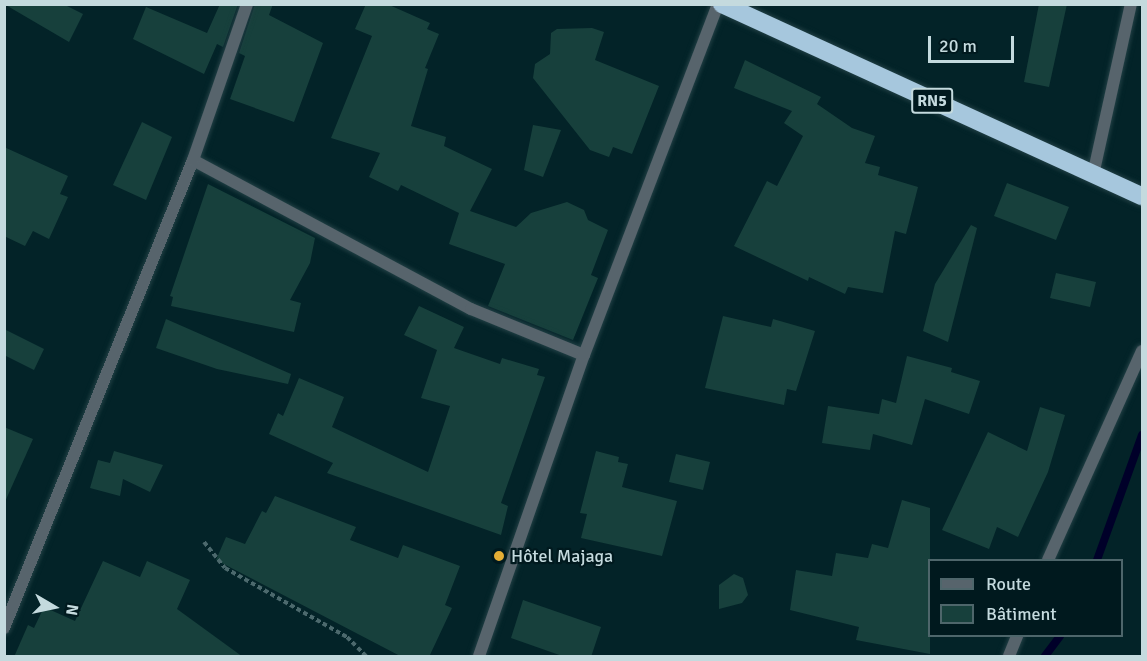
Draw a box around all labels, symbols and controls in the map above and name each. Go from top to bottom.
scale bar [931,24,1016,62]
text: 20 m [939,35,977,57]
road number: RN5 [911,88,953,114]
place label: Hôtel Majaga [511,545,613,567]
marker: Hôtel Majaga [492,549,506,563]
legend [928,559,1123,637]
text: Route [986,573,1031,595]
north arrow [24,577,84,637]
text: N [61,603,83,617]
text: Bâtiment [986,603,1057,625]

